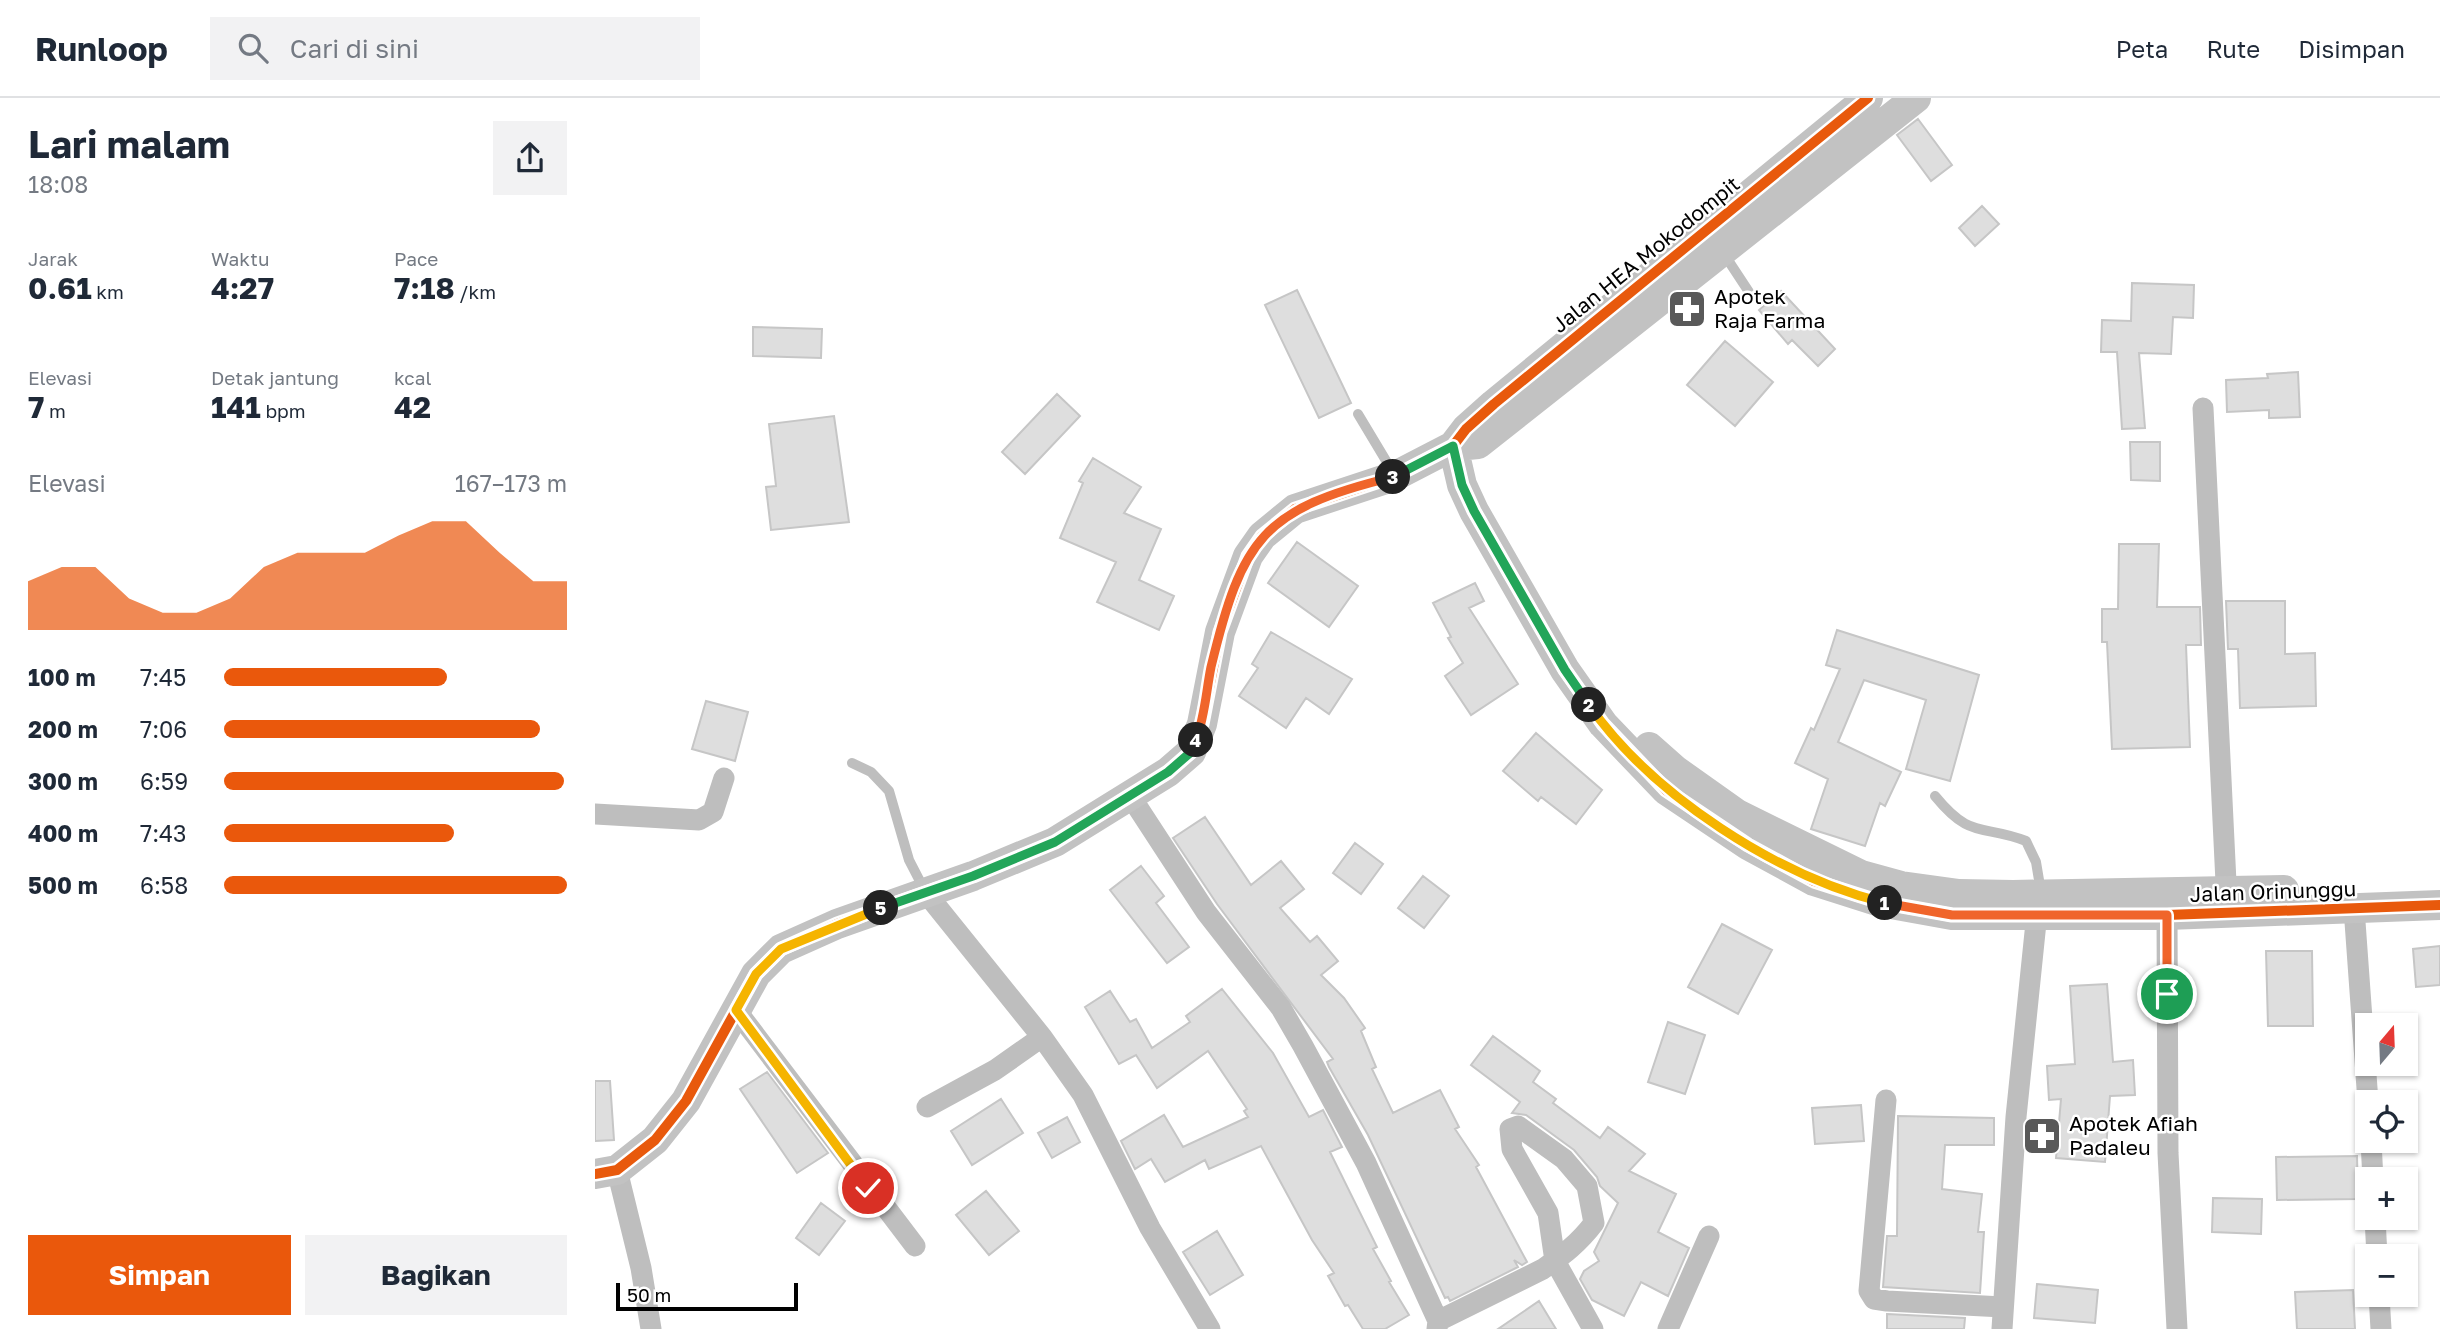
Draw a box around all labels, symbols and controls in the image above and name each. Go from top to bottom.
search box [210,17,700,80]
text: Runloop [35,29,168,68]
icon: search [234,29,272,67]
text: Cari di sini [290,33,419,64]
text: Peta [2116,34,2168,63]
text: Rute [2206,34,2260,63]
text: Disimpan [2298,34,2405,63]
text: Lari malam [28,121,230,166]
button: share [493,121,567,195]
text: 18:08 [28,170,88,198]
street label: Jalan HEA Mokodompit [1546,170,1745,338]
text: Jarak [28,247,78,270]
text: Waktu [211,247,269,270]
text: Pace [394,247,438,270]
text: 0.61 [28,270,92,306]
text: 4:27 [211,270,274,306]
text: 7:18 [394,270,455,306]
text: km [92,280,124,303]
text: /km [455,280,496,303]
place label: Apotek Raja Farma [1714,283,1825,333]
pharmacy icon: Apotek Raja Farma [1666,288,1708,330]
text: Elevasi [28,366,92,389]
text: Detak jantung [211,366,339,389]
text: kcal [394,366,432,389]
text: 7 [28,389,44,425]
text: 141 [211,389,261,425]
text: 42 [394,389,431,425]
text: m [44,399,66,422]
text: bpm [261,399,306,422]
pin: 3 [1375,460,1411,494]
text: 3 [1387,465,1398,488]
text: Elevasi [28,469,106,497]
text: 167–173 m [455,469,567,497]
text: 100 m [28,663,96,691]
text: 7:45 [140,663,186,691]
pin: 2 [1571,688,1607,722]
text: 2 [1583,693,1594,716]
text: 200 m [28,715,98,743]
text: 7:06 [140,715,187,743]
pin: 4 [1179,722,1213,758]
text: 4 [1190,728,1201,751]
text: 300 m [28,767,98,795]
text: 6:59 [140,767,188,795]
text: 400 m [28,819,98,847]
text: 7:43 [140,819,187,847]
text: 500 m [28,871,98,899]
text: 6:58 [140,871,188,899]
street label: Jalan Orinunggu [2189,875,2357,907]
pin: 1 [1867,886,1903,920]
pin: 5 [863,890,899,926]
text: 1 [1880,891,1889,914]
text: 5 [875,896,886,919]
pin [2137,964,2197,1024]
icon: arrive [2148,975,2186,1013]
north arrow [2355,1013,2419,1076]
map controls [2355,1013,2418,1307]
button: locate [2355,1090,2418,1153]
place label: Apotek Afiah Padaleu [2069,1110,2198,1160]
pharmacy icon: Apotek Afiah Padaleu [2021,1115,2063,1157]
pin [838,1158,898,1218]
button: + [2355,1167,2418,1230]
icon: check [849,1169,887,1207]
button: Simpan [28,1235,291,1315]
button: Bagikan [305,1235,567,1315]
button: − [2355,1244,2418,1307]
scale bar [616,1280,798,1312]
text: 50 m [627,1283,671,1306]

